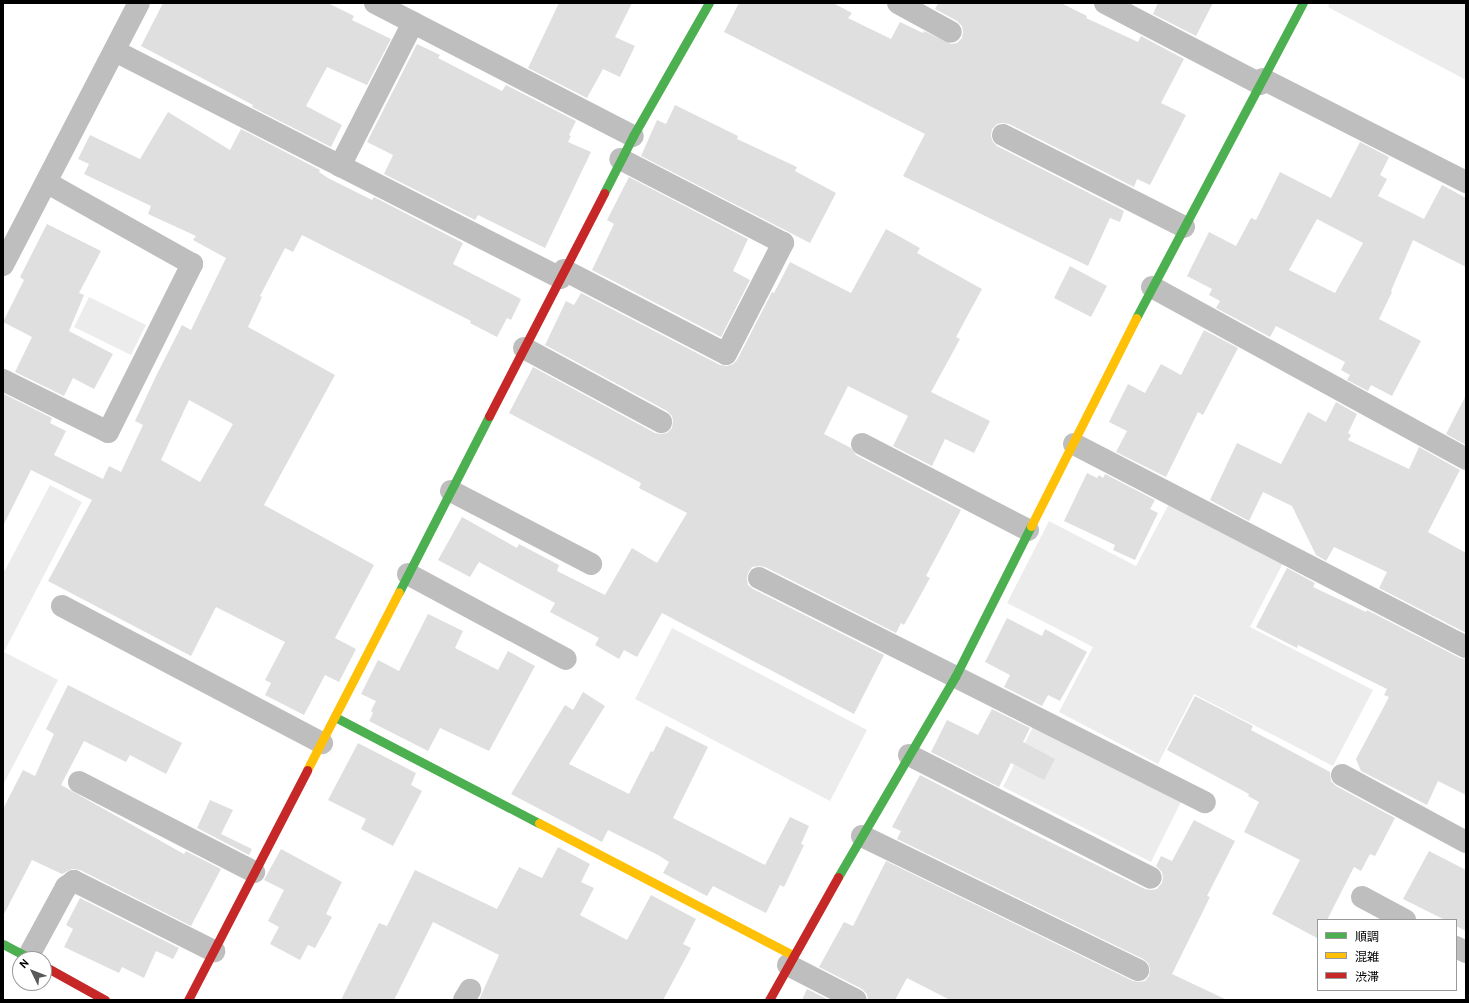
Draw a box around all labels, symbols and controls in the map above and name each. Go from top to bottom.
legend [1317,919,1457,991]
text: 順調 [1355,929,1379,944]
text: 混雑 [1355,949,1379,964]
north arrow [12,951,52,991]
text: N [16,956,32,971]
text: 渋滞 [1355,969,1379,984]

